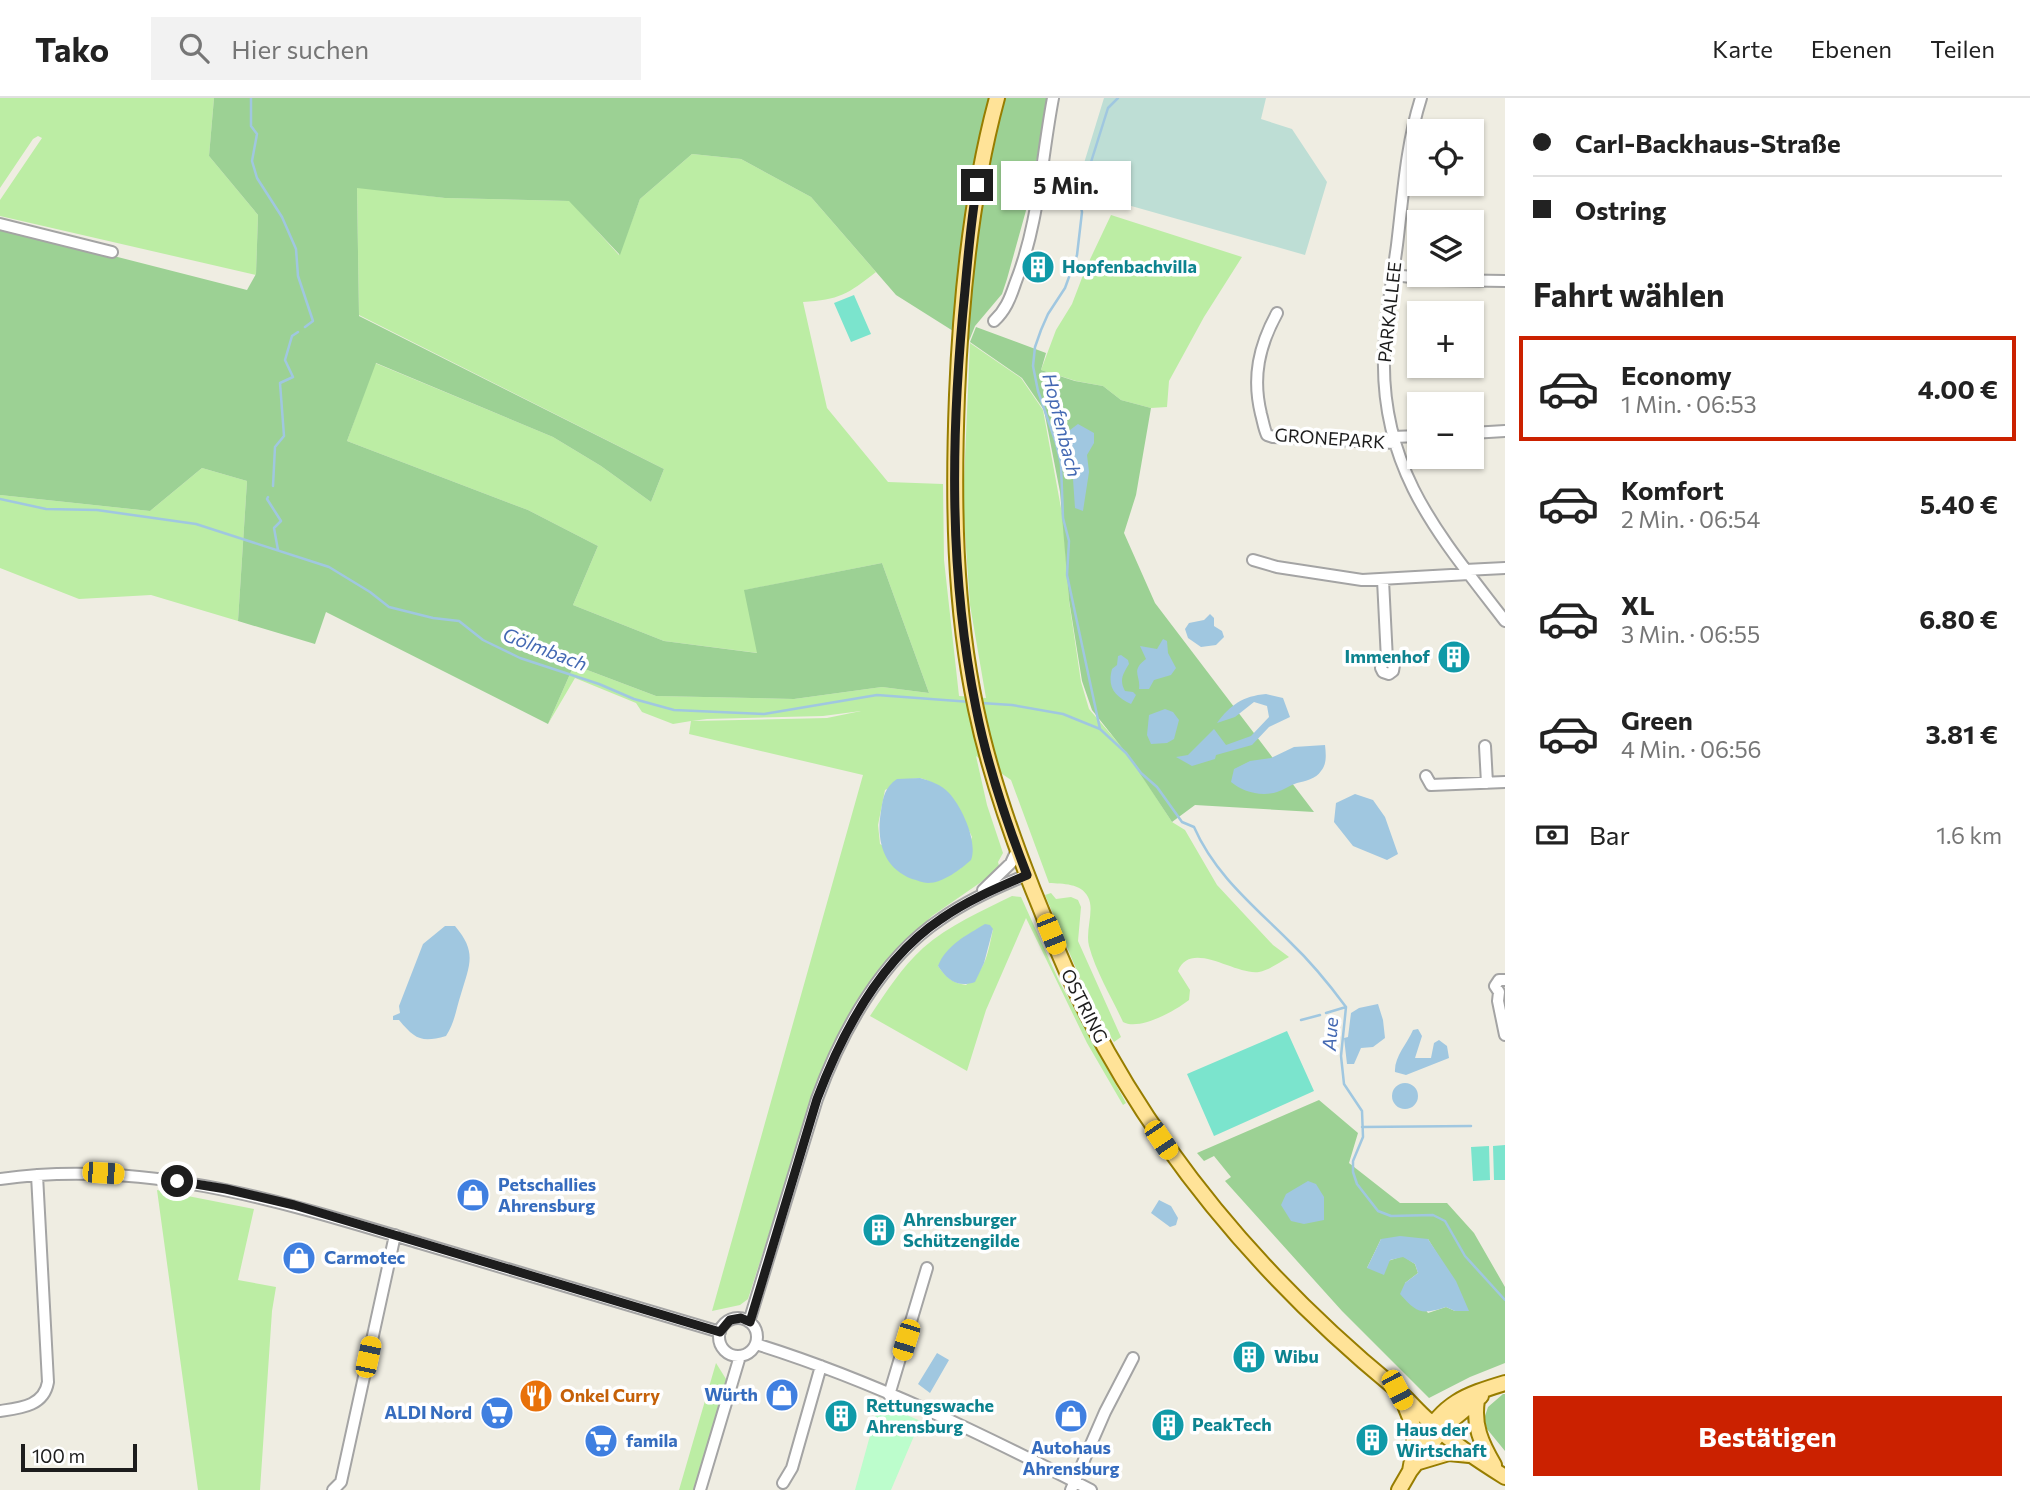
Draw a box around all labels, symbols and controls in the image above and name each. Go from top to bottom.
search box [151,17,641,80]
text: Tako [35,28,109,69]
icon: search [175,29,213,67]
text: Hier suchen [231,33,369,64]
text: Karte [1712,34,1773,63]
text: Ebenen [1811,34,1892,63]
text: Teilen [1930,34,1995,63]
map controls [1407,119,1484,469]
button: locate [1407,119,1484,196]
text: Carl-Backhaus-Straße [1575,127,1841,158]
callout: 5 Min. [1002,160,1131,210]
route end [961,169,993,201]
text: 5 Min. [1033,171,1099,199]
text: Ostring [1575,194,1666,225]
button: layers [1407,210,1484,287]
building icon: Hopfenbachvilla [1019,248,1057,286]
place label: Hopfenbachvilla [1062,255,1197,277]
street label: PARKALLEE [1373,260,1405,363]
text: Fahrt wählen [1533,274,1725,314]
button: + [1407,301,1484,378]
icon: car [1537,357,1600,420]
text: Economy [1621,359,1732,390]
water label: Hopfenbach [1038,371,1087,479]
text: 4.00 € [1918,373,1998,404]
text: 1 Min. · 06:53 [1621,390,1757,418]
button: − [1407,392,1484,469]
street label: GRONEPARK [1274,423,1386,453]
icon: car [1537,472,1600,535]
text: Komfort [1621,474,1724,505]
text: 5.40 € [1920,488,1998,519]
text: 2 Min. · 06:54 [1621,505,1760,533]
icon: car [1537,587,1600,650]
text: XL [1621,589,1655,620]
text: 6.80 € [1919,603,1998,634]
text: 3 Min. · 06:55 [1621,620,1760,648]
water label: Gölmbach [500,622,591,675]
building icon: Immenhof [1435,638,1473,676]
place label: Immenhof [1345,645,1431,667]
icon: car [1537,702,1600,765]
text: Green [1621,704,1693,735]
text: 3.81 € [1926,718,1998,749]
text: 4 Min. · 06:56 [1621,735,1762,763]
icon: cash [1533,816,1571,854]
text: Bar [1589,819,1630,850]
text: 1.6 km [1936,821,2002,849]
car [1034,911,1069,957]
street label: OSTRING [1057,965,1113,1046]
water label: Aue [1317,1016,1342,1053]
car [1141,1117,1182,1163]
car [82,1161,125,1185]
route start [161,1165,193,1197]
place label: Petschallies Ahrensburg [498,1173,596,1216]
shop icon: Petschallies Ahrensburg [454,1176,492,1214]
place label: Ahrensburger Schützengilde [903,1208,1020,1251]
building icon: Ahrensburger Schützengilde [860,1211,898,1249]
shop icon: Carmotec [280,1239,318,1277]
place label: Carmotec [324,1246,406,1268]
car [890,1317,923,1363]
car [354,1334,383,1380]
building icon: Wibu [1230,1338,1268,1376]
place label: Wibu [1274,1345,1319,1367]
car [1378,1367,1417,1413]
shop icon: Würth [763,1376,801,1414]
restaurant icon: Onkel Curry [517,1377,555,1415]
place label: Würth [704,1383,758,1405]
place label: Onkel Curry [560,1384,660,1406]
supermarket icon: ALDI Nord [478,1394,516,1432]
place label: Rettungswache Ahrensburg [866,1394,994,1437]
button: Bestätigen [1533,1396,2002,1476]
building icon: Rettungswache Ahrensburg [822,1397,860,1435]
shop icon: Autohaus Ahrensburg [1052,1397,1090,1435]
place label: ALDI Nord [384,1401,472,1423]
building icon: PeakTech [1149,1406,1187,1444]
place label: PeakTech [1192,1413,1272,1435]
place label: Haus der Wirtschaft [1396,1418,1487,1461]
building icon: Haus der Wirtschaft [1353,1421,1391,1459]
supermarket icon: famila [582,1422,620,1460]
place label: famila [626,1429,678,1451]
place label: Autohaus Ahrensburg [1022,1436,1120,1479]
scale bar [21,1441,136,1473]
text: 100 m [32,1444,85,1467]

